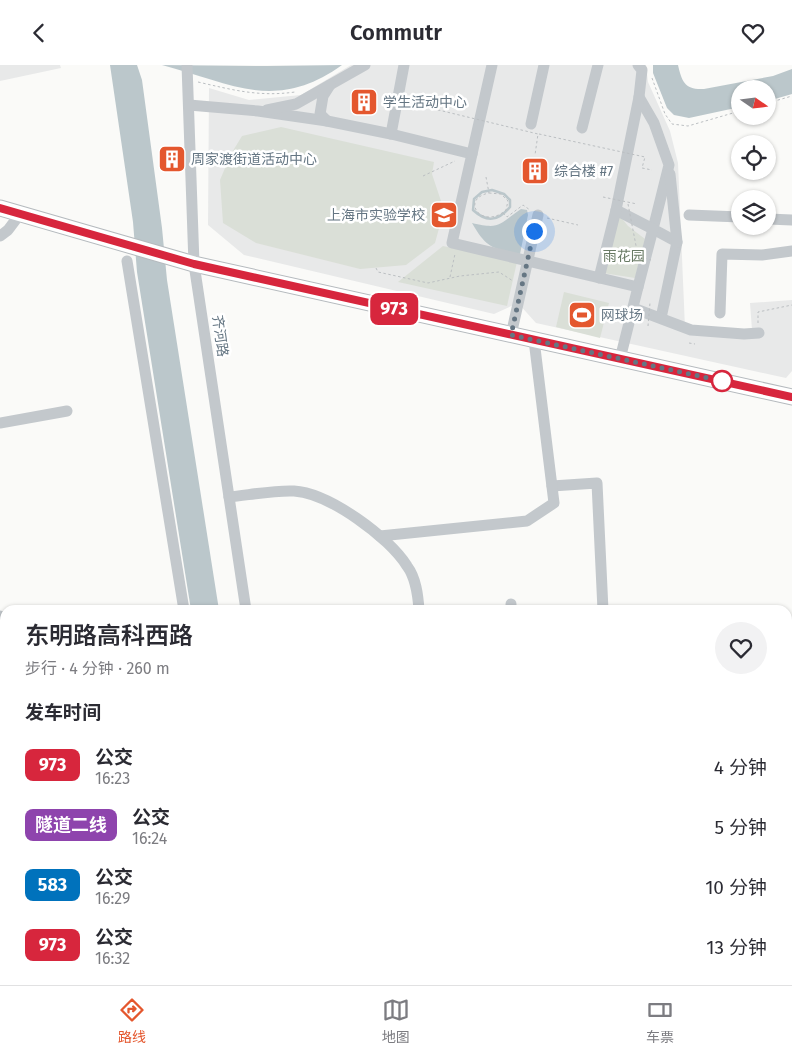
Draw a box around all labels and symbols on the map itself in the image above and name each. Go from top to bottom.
north arrow [731,80,776,125]
building icon: 学生活动中心 [349,87,379,117]
place label: 学生活动中心 [383,94,467,111]
building icon: 周家渡街道活动中心 [157,144,187,174]
place label: 周家渡街道活动中心 [191,151,317,168]
building icon: 综合楼 #7 [520,156,550,186]
place label: 综合楼 #7 [554,163,613,180]
school or university icon: 上海市实验学校 [429,200,459,230]
place label: 上海市实验学校 [327,207,425,224]
your location [522,219,547,244]
park label: 雨花园 [603,248,645,265]
line badge: 973 [365,293,423,325]
sports icon: 网球场 [567,300,597,330]
place label: 网球场 [601,307,643,324]
street label: 齐河路 [209,314,231,358]
unlabelled marker [711,370,733,392]

